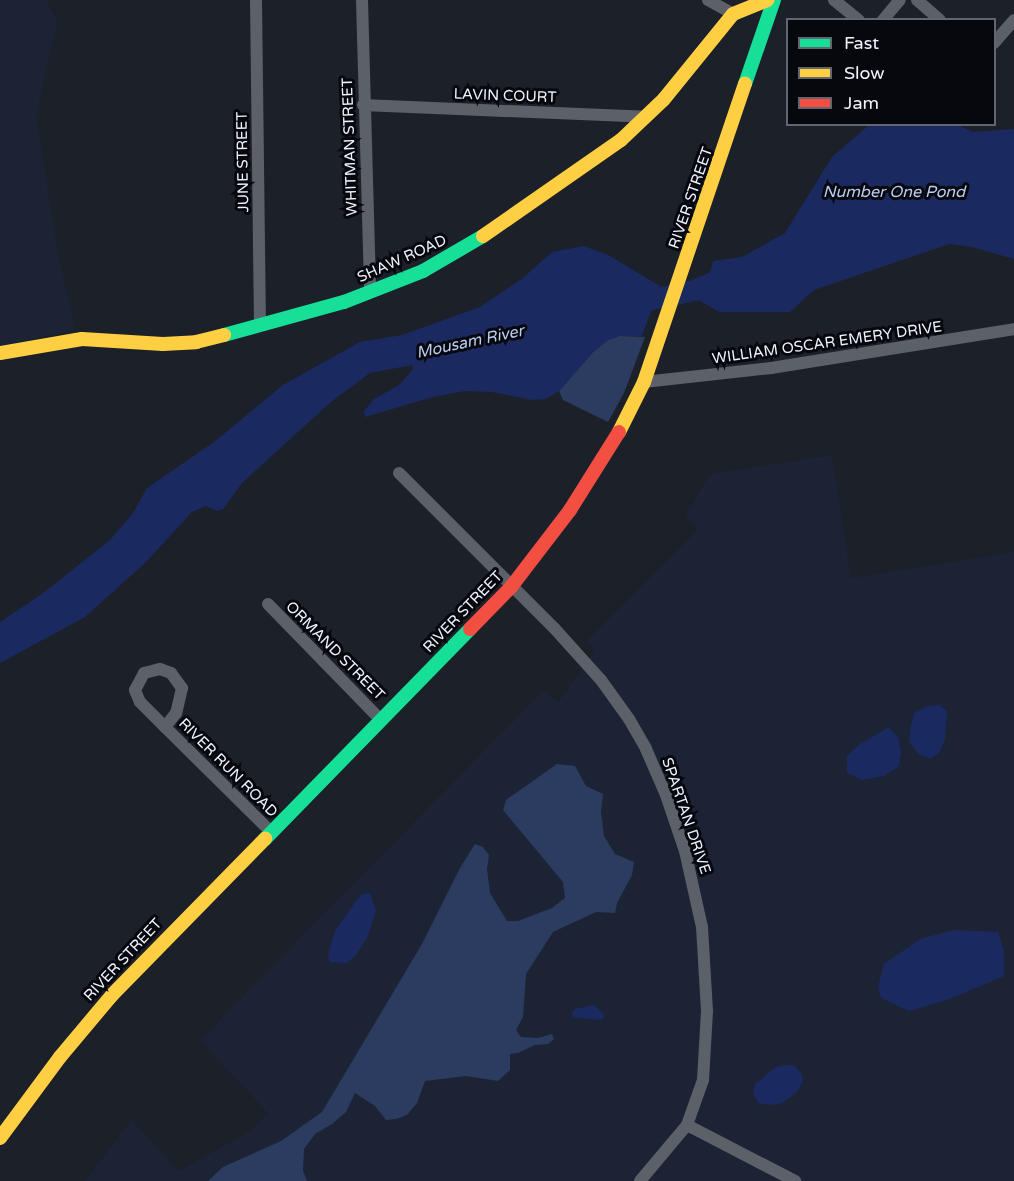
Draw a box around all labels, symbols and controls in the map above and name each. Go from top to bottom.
legend [786,18,996,126]
text: Fast [844,32,879,54]
text: Slow [844,62,885,84]
street label: WHITMAN STREET [339,78,361,216]
street label: LAVIN COURT [453,85,557,107]
text: Jam [844,92,879,114]
street label: JUNE STREET [233,112,253,212]
street label: RIVER STREET [665,145,717,251]
water label: Number One Pond [823,182,965,202]
street label: SHAW ROAD [355,231,449,287]
street label: WILLIAM OSCAR EMERY DRIVE [711,318,943,368]
water label: Mousam River [415,321,525,363]
street label: RIVER STREET [420,568,506,656]
street label: ORMAND STREET [282,598,388,704]
street label: RIVER RUN ROAD [175,715,281,821]
street label: SPARTAN DRIVE [658,755,714,877]
street label: RIVER STREET [80,915,166,1005]

